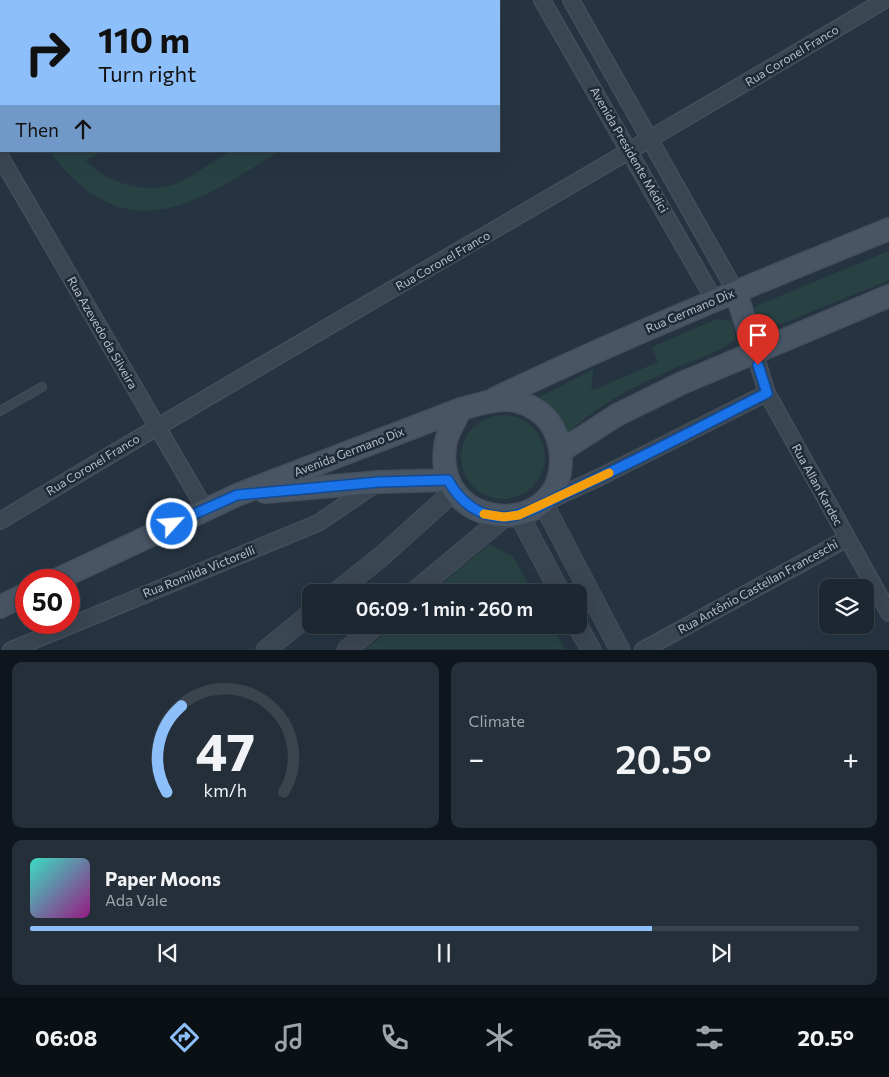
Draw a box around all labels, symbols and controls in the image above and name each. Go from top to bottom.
text: 110 m [98,17,190,60]
icon: right [15,20,80,85]
street label: Rua Coronel Franco [742,22,841,89]
text: Turn right [98,60,196,87]
street label: Avenida Presidente Médici [588,84,672,215]
icon: ahead [69,115,97,143]
text: Then [15,118,59,141]
street label: Rua Coronel Franco [393,227,492,293]
street label: Rua Azevedo da Silveira [65,274,141,391]
street label: Rua Germano Dix [643,285,736,335]
pin [737,314,779,365]
icon: arrive [744,321,772,349]
street label: Avenida Germano Dix [292,423,406,479]
street label: Rua Coronel Franco [43,431,142,498]
street label: Rua Allan Kardec [790,441,846,528]
position arrow [145,497,197,549]
street label: Rua Antônio Castellan Franceschi [675,536,840,636]
street label: Rua Romilda Victorelli [141,542,257,600]
speed limit sign: 50 [15,569,80,634]
map controls [819,579,874,634]
button: layers [819,579,874,634]
text: 06:09 · 1 min · 260 m [356,597,533,620]
text: Climate [469,711,525,730]
text: 47 [196,718,255,782]
text: 20.5° [615,735,712,782]
text: − [469,741,484,775]
text: + [843,741,859,775]
text: km/h [204,779,247,801]
text: Paper Moons [105,867,221,890]
text: Ada Vale [105,890,167,909]
icon: previous [154,939,182,967]
icon: pause [430,939,458,967]
icon: next [707,939,735,967]
icon: directions [167,1020,202,1055]
icon: music [272,1020,307,1055]
icon: phone [377,1020,412,1055]
icon: climate [482,1020,517,1055]
icon: car [587,1020,622,1055]
icon: filters [692,1020,727,1055]
text: 06:08 [35,1024,97,1051]
text: 20.5° [797,1024,854,1051]

